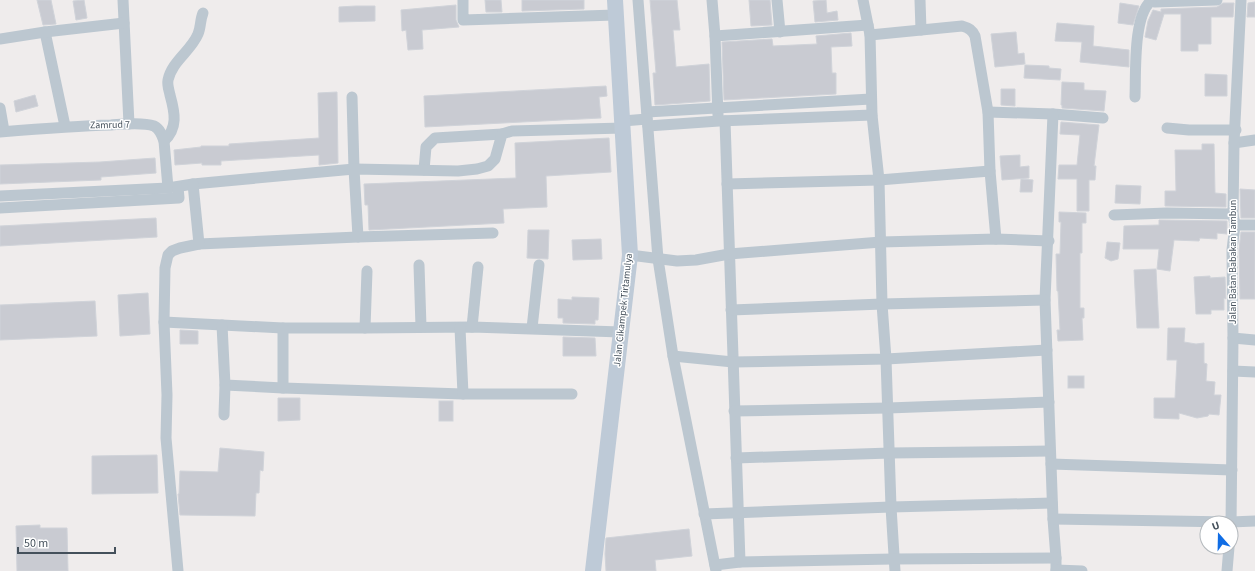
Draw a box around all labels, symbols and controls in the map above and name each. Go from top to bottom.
street label: Zamrud 7 [90,118,130,132]
street label: Jalan Batan Babakan Tambun [1226,200,1240,324]
street label: Jalan Cikampek Tirtamulya [610,253,636,367]
north arrow [1199,515,1239,555]
text: U [1210,518,1222,534]
scale bar [18,529,115,555]
text: 50 m [24,535,48,552]

